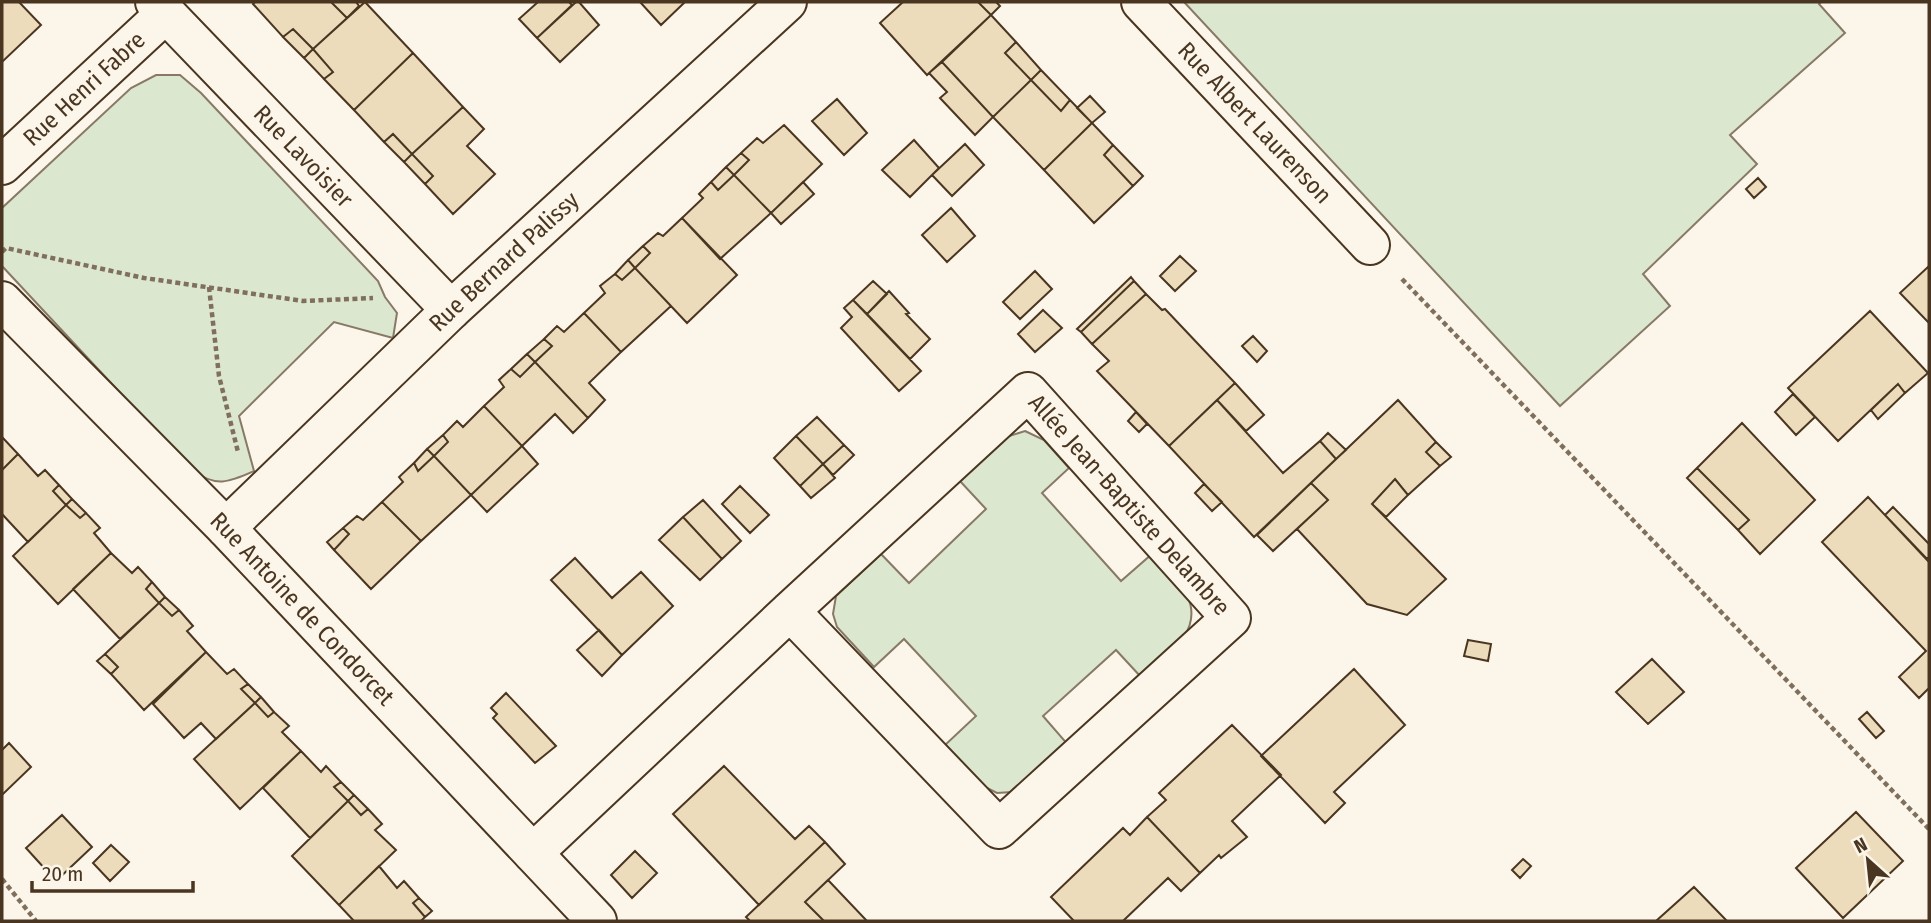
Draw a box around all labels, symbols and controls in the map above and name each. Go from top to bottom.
street label: Rue Henri Fabre [18,26,151,152]
street label: Rue Albert Laurenson [1172,36,1337,209]
street label: Rue Lavoisier [248,99,359,214]
street label: Rue Bernard Palissy [423,186,585,337]
street label: Allée Jean-Baptiste Delambre [1023,388,1236,621]
street label: Rue Antoine de Condorcet [205,507,400,711]
north arrow [1833,825,1903,895]
text: N [1850,832,1871,858]
scale bar [32,850,192,894]
text: 20 m [42,861,83,887]

